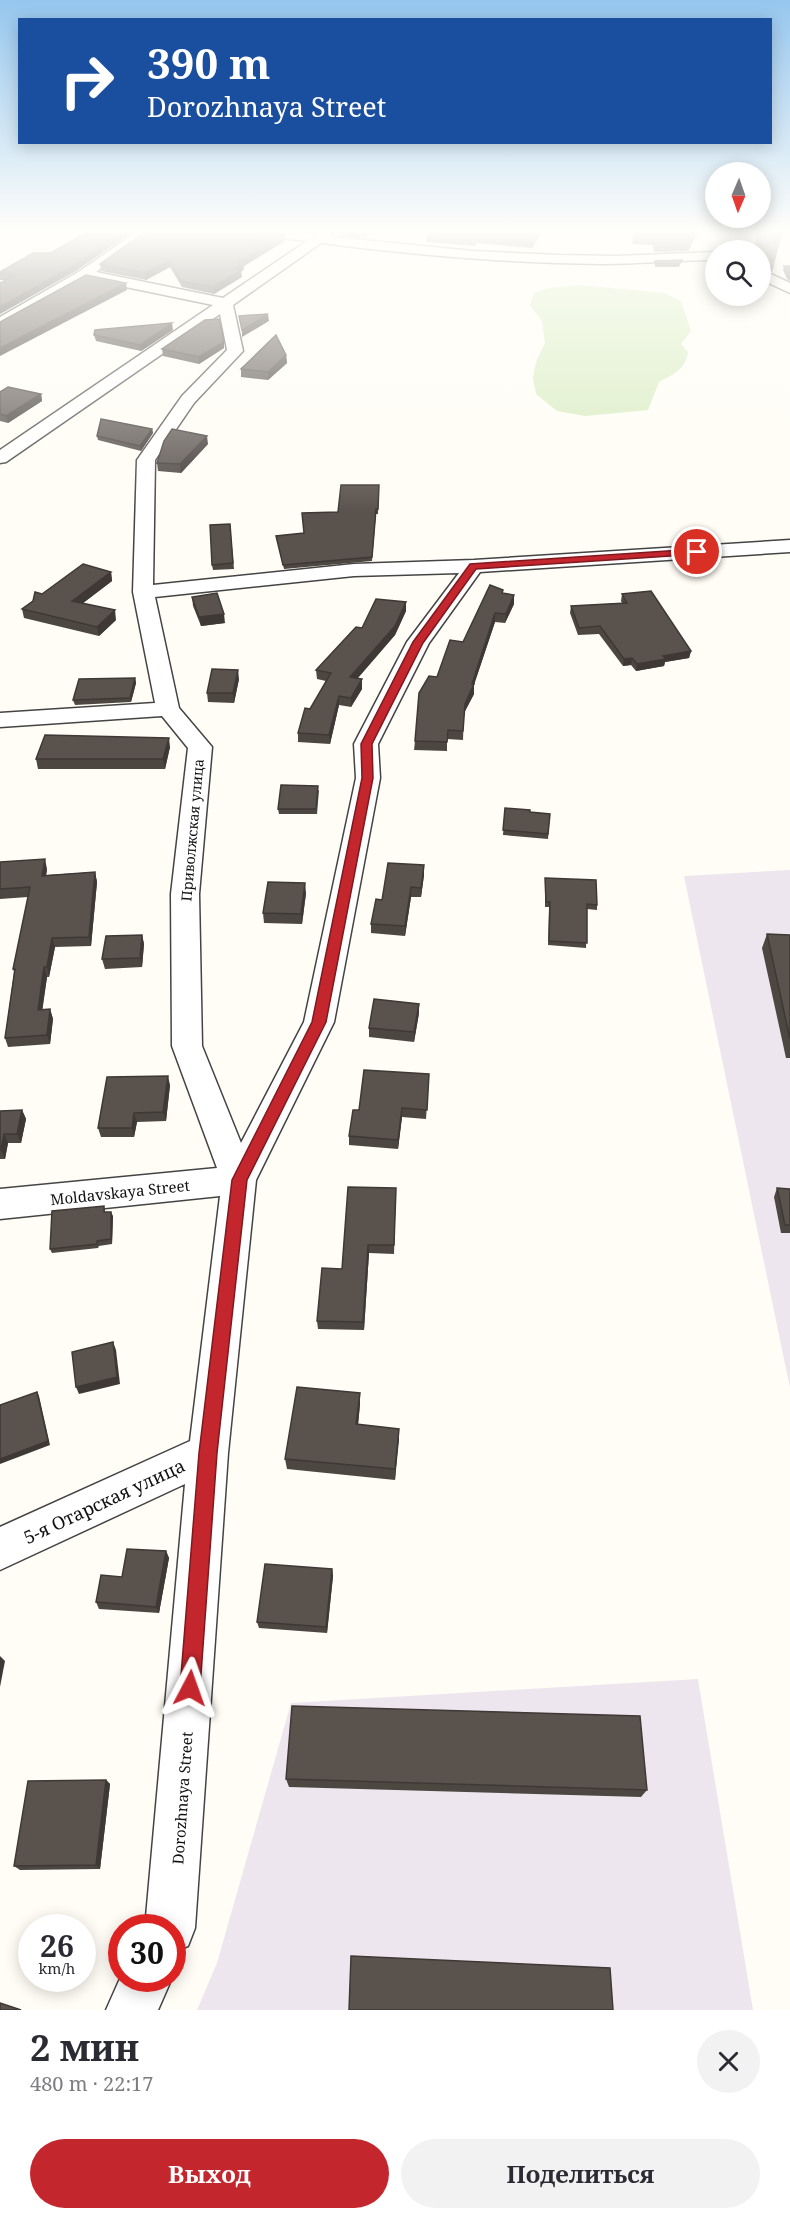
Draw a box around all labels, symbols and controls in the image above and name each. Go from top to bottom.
text: 390 m [147,34,271,91]
icon: right [48,42,126,120]
text: Dorozhnaya Street [147,88,386,125]
north arrow [705,162,771,228]
map controls [705,162,771,306]
button: search [705,240,771,306]
pin [671,526,722,577]
icon: arrive [680,535,713,568]
street label: Приволжская улица [176,758,208,902]
street label: Moldavskaya Street [49,1175,191,1209]
street label: 5-я Отарская улица [19,1453,189,1549]
position arrow [158,1656,222,1720]
street label: Dorozhnaya Street [167,1731,197,1865]
speed limit sign: 30 [108,1914,186,1992]
text: 26 [40,1925,74,1966]
text: km/h [39,1958,75,1978]
text: 2 мин [30,2023,139,2072]
button: close [697,2030,760,2093]
text: 480 m · 22:17 [30,2070,153,2097]
button: Выход [30,2139,389,2208]
button: Поделиться [401,2139,760,2208]

